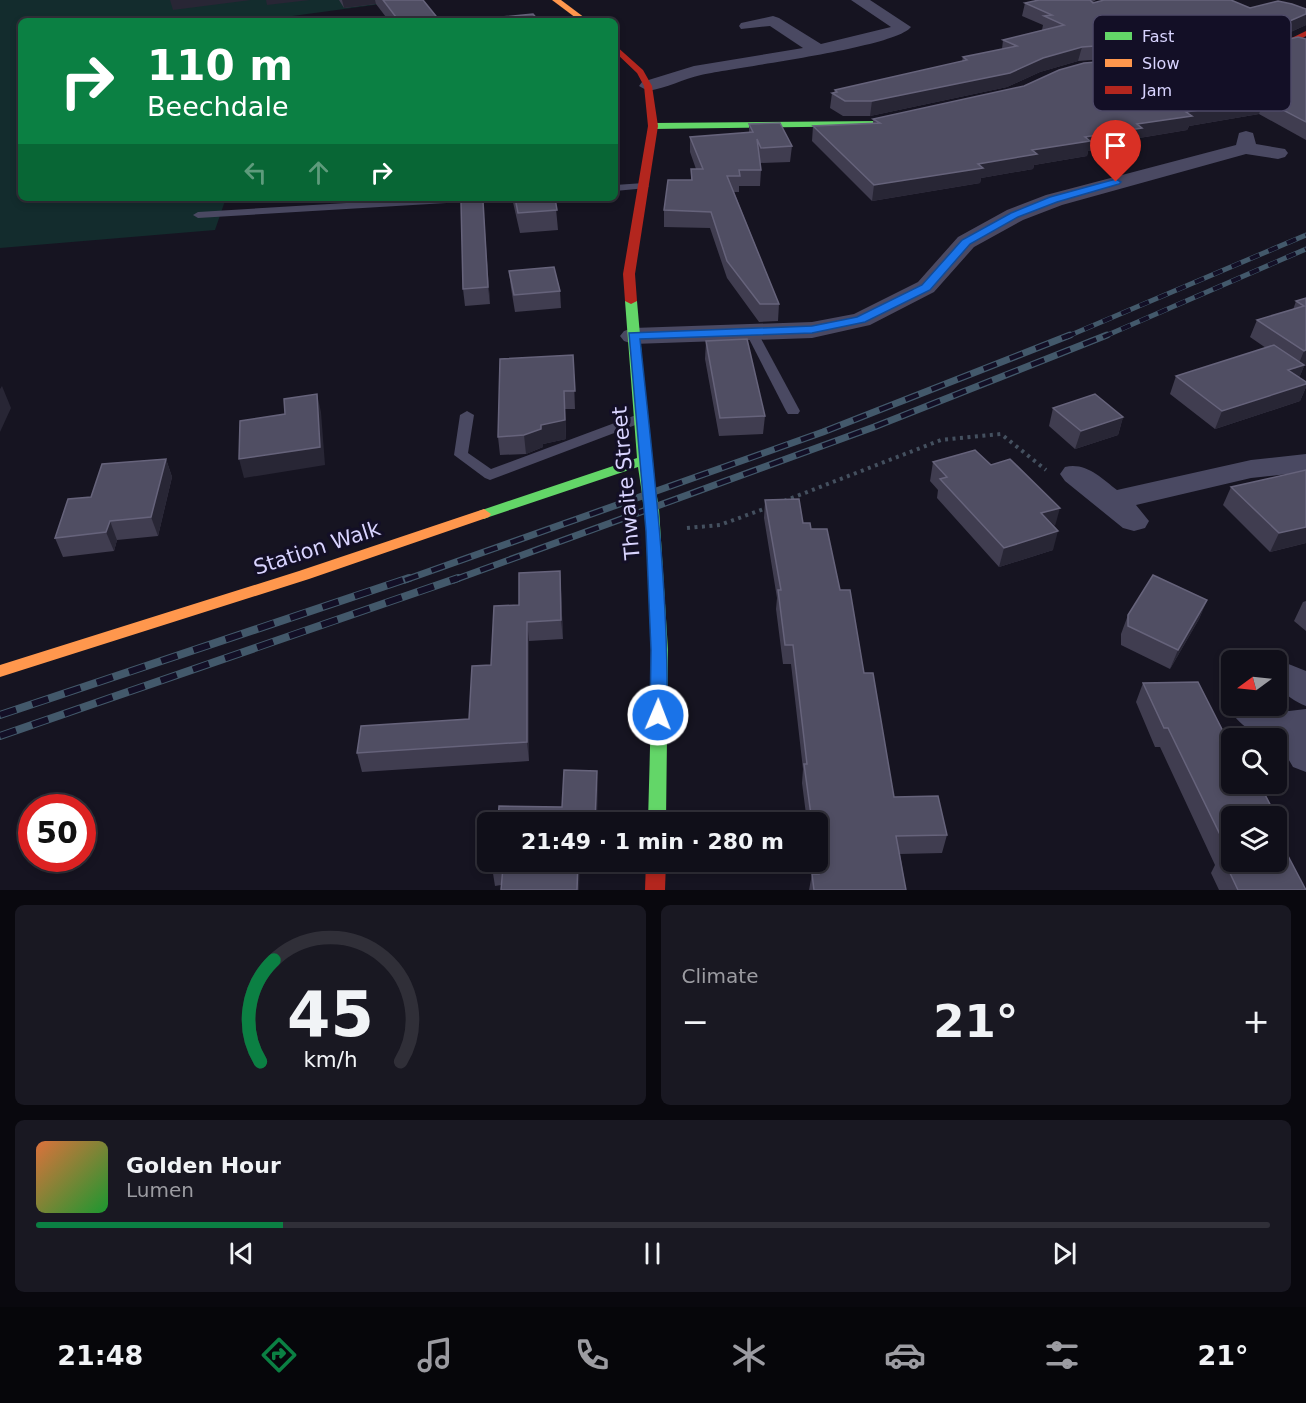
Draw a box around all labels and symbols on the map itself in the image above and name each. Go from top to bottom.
legend [1093,15,1291,111]
text: Fast [1142,27,1174,46]
text: Slow [1142,54,1179,73]
text: Jam [1141,81,1172,100]
pin [1090,120,1141,182]
street label: Thwaite Street [607,405,645,562]
street label: Station Walk [251,516,384,580]
north arrow [1221,650,1287,716]
position arrow [626,683,690,747]
speed limit sign: 50 [18,794,96,872]

